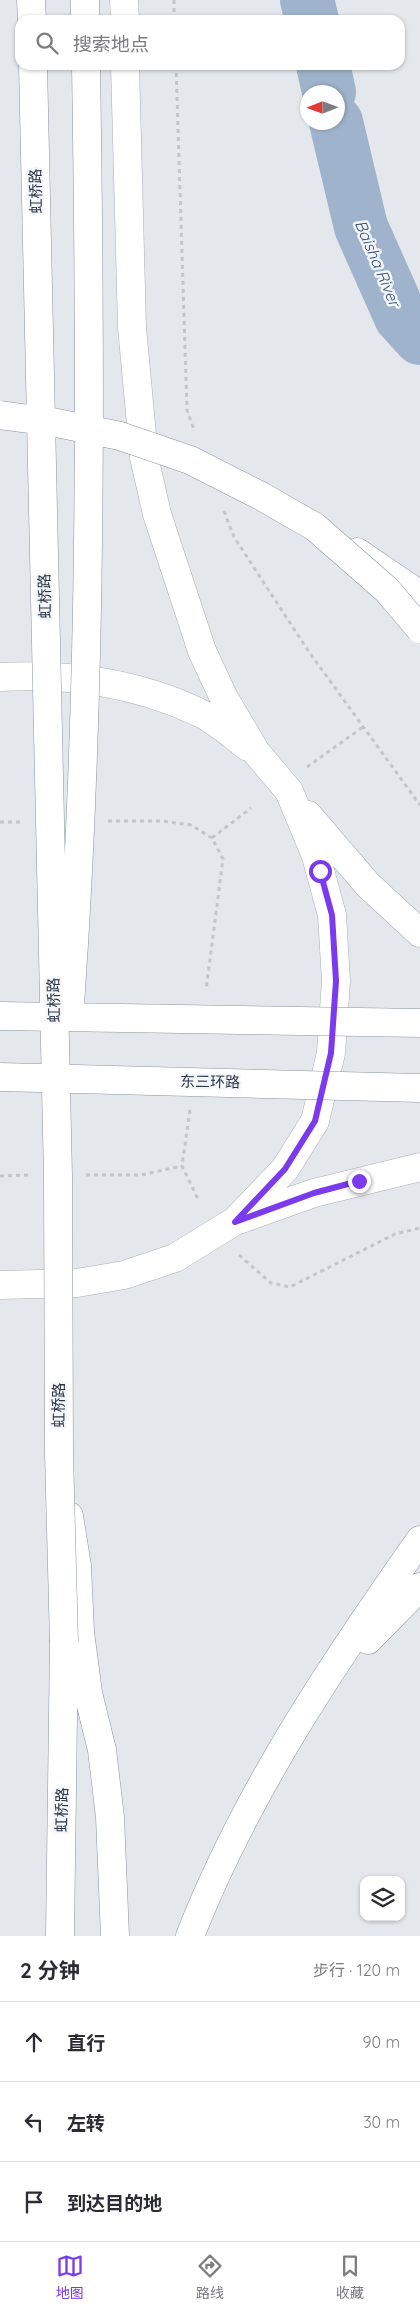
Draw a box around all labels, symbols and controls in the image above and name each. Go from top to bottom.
search box [15,15,405,70]
icon: search [33,29,61,57]
text: 搜索地点 [73,32,149,56]
north arrow [300,85,345,130]
street label: 虹桥路 [26,168,45,214]
water label: Baisha River [351,217,406,311]
street label: 虹桥路 [35,573,54,619]
route start [309,860,332,883]
street label: 虹桥路 [44,977,63,1023]
street label: 东三环路 [180,1071,240,1092]
route end [348,1170,371,1193]
street label: 虹桥路 [49,1382,68,1428]
street label: 虹桥路 [52,1787,71,1833]
map controls [360,1876,405,1921]
button: layers [360,1876,405,1921]
text: 2 分钟 [20,1957,80,1983]
text: 步行 · 120 m [313,1960,400,1980]
icon: ahead [20,2028,48,2056]
text: 直行 [67,2031,105,2055]
text: 90 m [363,2032,400,2052]
icon: left [20,2108,48,2136]
text: 左转 [67,2111,105,2135]
text: 30 m [363,2112,400,2132]
icon: arrive [20,2188,48,2216]
text: 到达目的地 [67,2191,162,2215]
tab: 地图 [56,2252,84,2302]
tab: 路线 [196,2252,224,2302]
tab: 收藏 [336,2252,364,2302]

